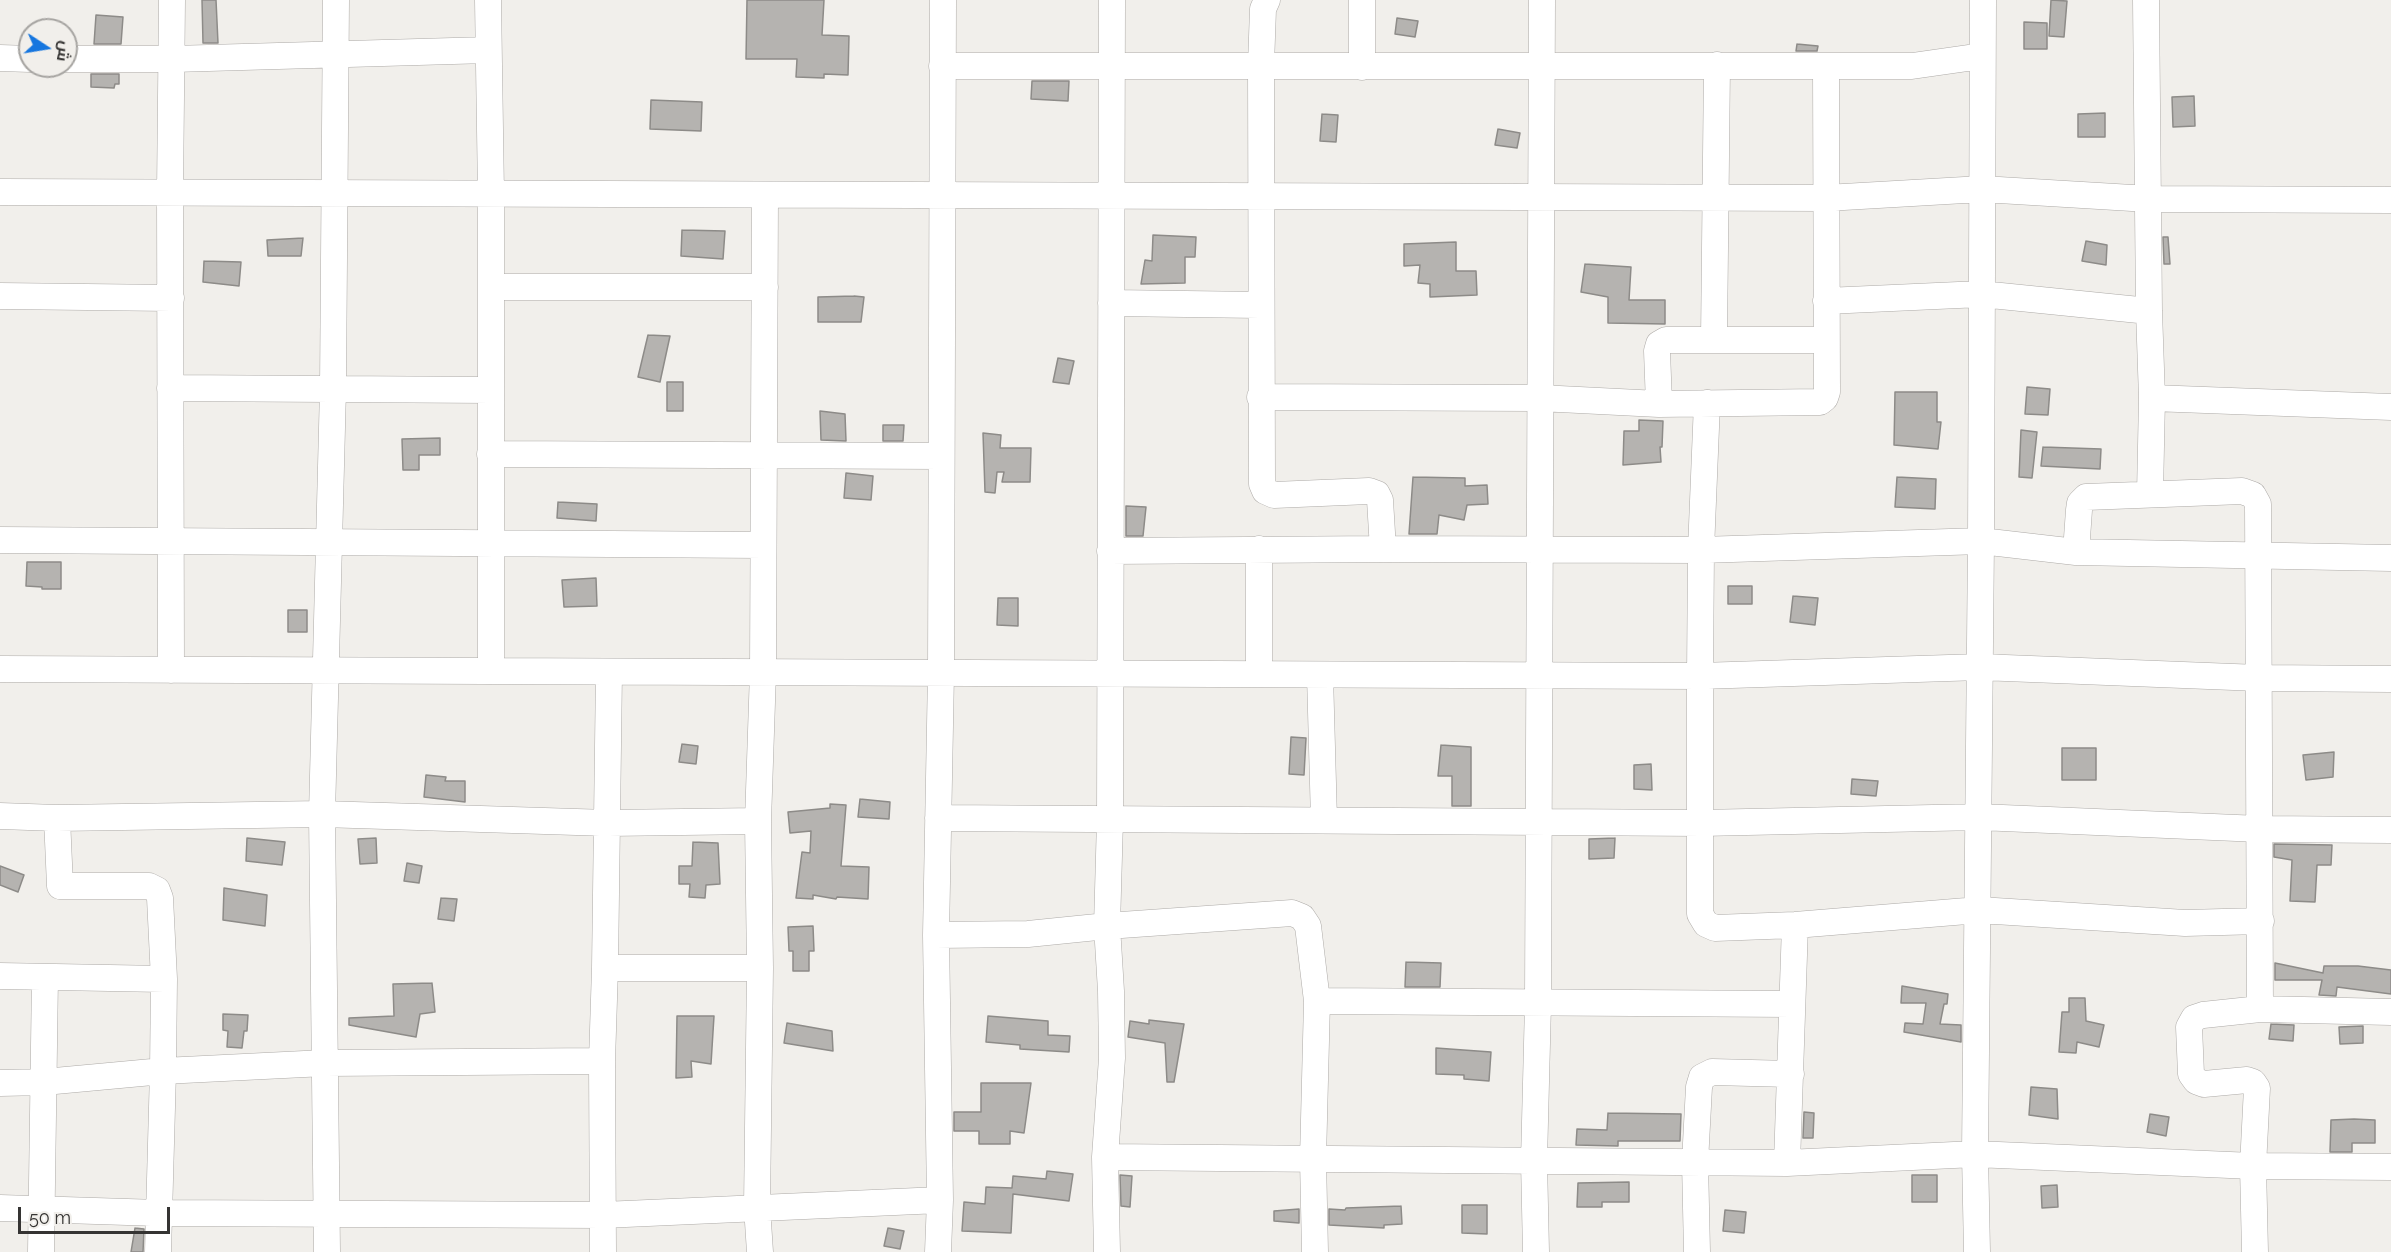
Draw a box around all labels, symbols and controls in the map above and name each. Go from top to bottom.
north arrow [18,18,78,78]
text: ش [53,39,76,63]
scale bar [21,1195,172,1233]
text: 50 m [29,1207,71,1228]

